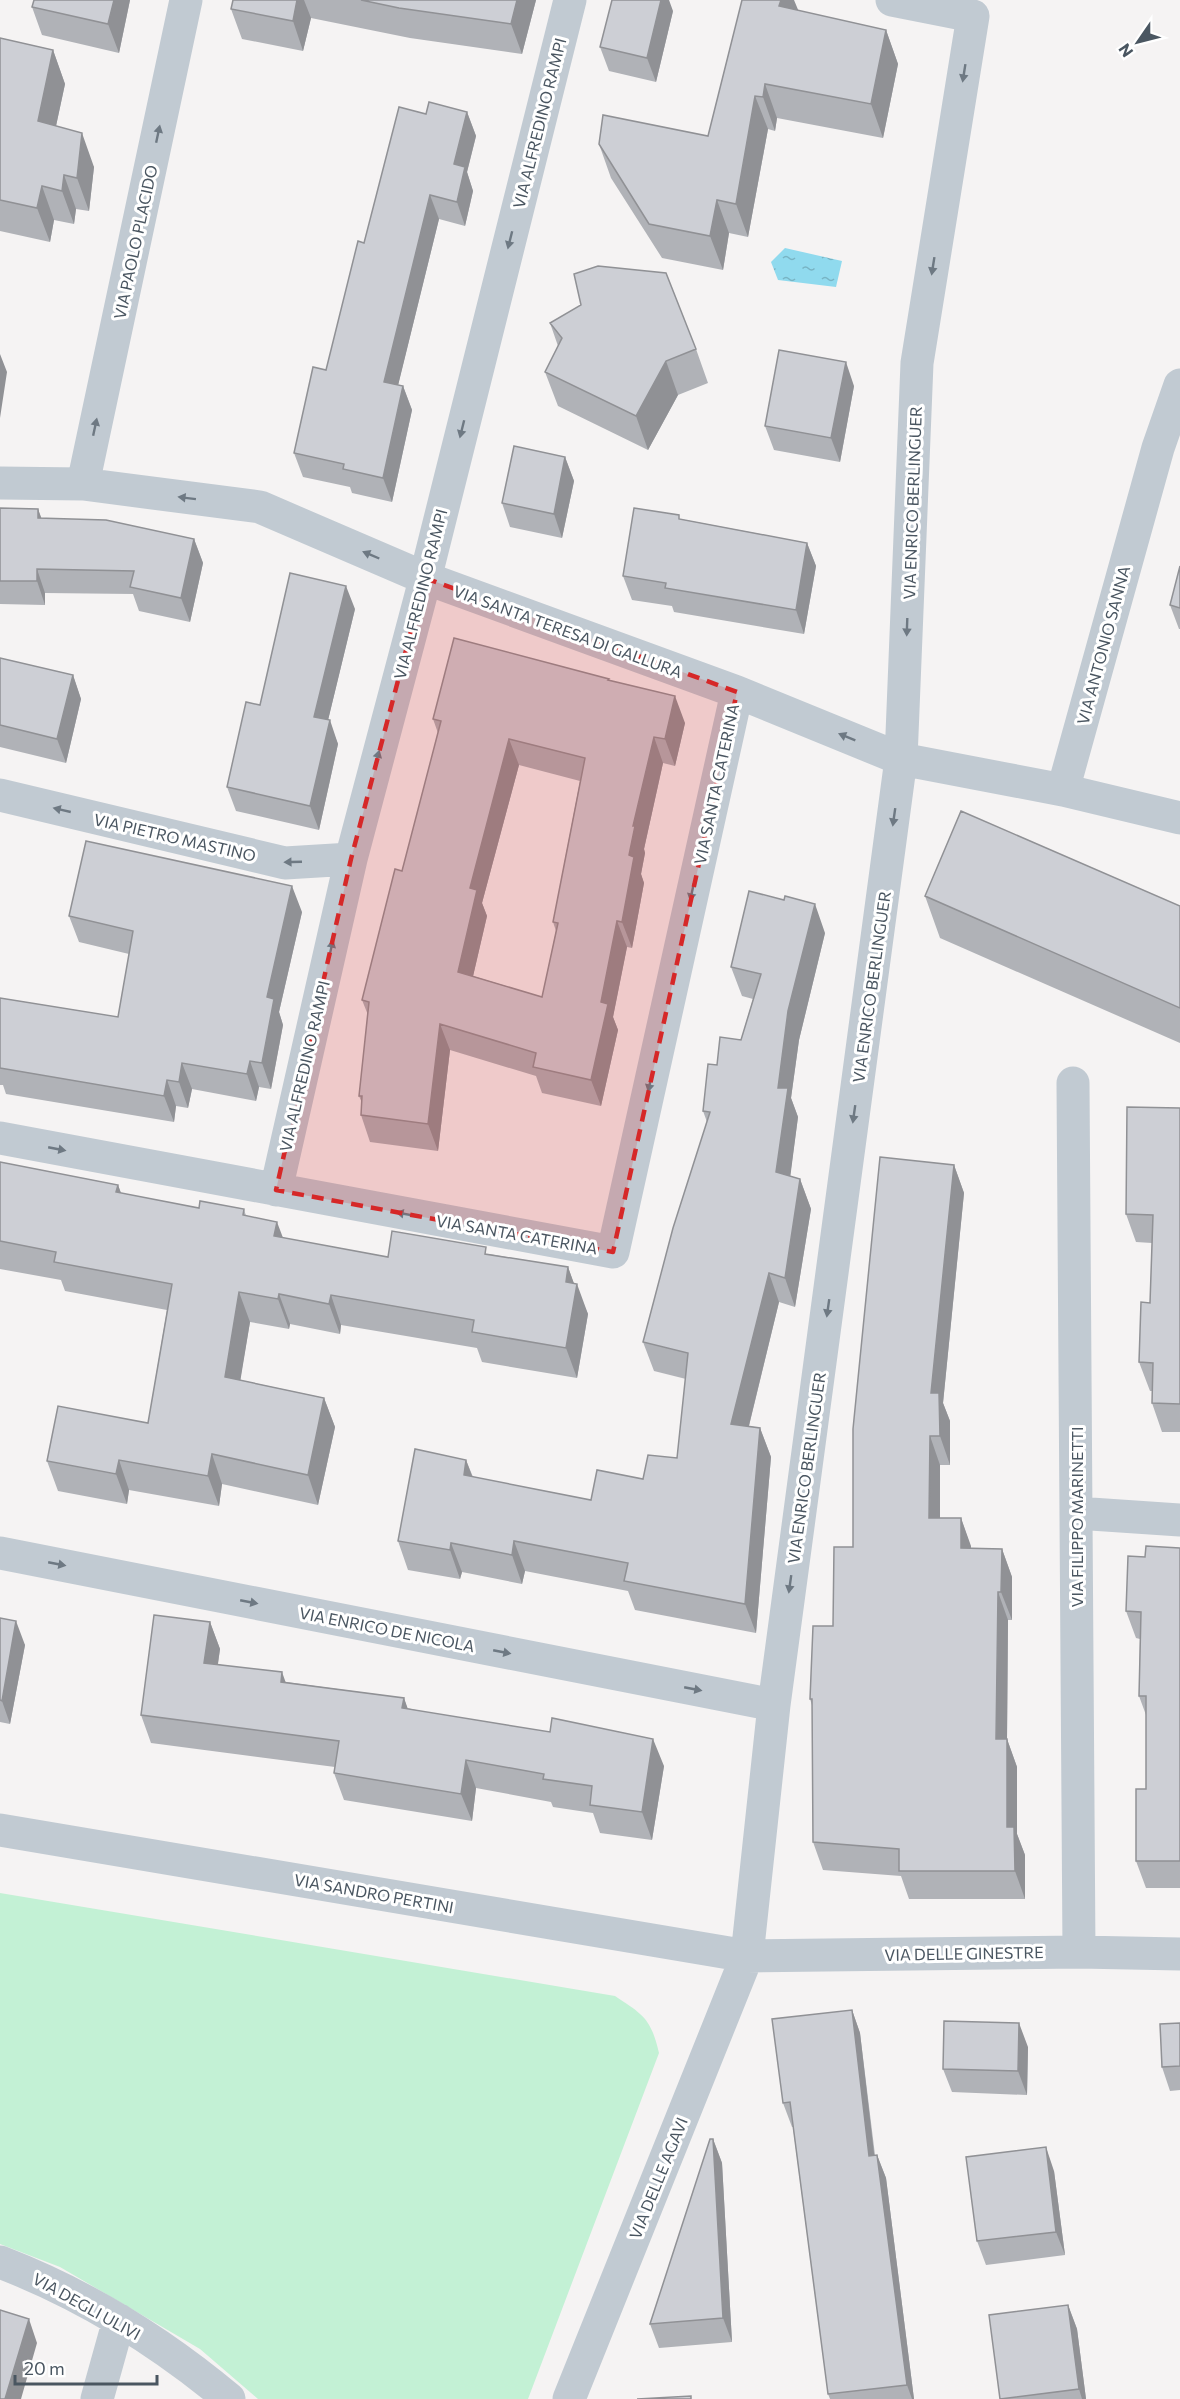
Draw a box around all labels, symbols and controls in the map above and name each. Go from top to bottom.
north arrow [1108,12,1168,72]
street label: VIA ALFREDINO RAMPI [509,36,569,210]
text: N [1114,41,1137,61]
one-way arrow [959,64,968,83]
one-way arrow [154,124,163,143]
street label: VIA PAOLO PLACIDO [109,163,161,321]
one-way arrow [504,231,514,249]
one-way arrow [928,257,937,276]
street label: VIA ENRICO BERLINGUER [899,406,925,600]
one-way arrow [91,418,101,436]
one-way arrow [457,420,467,438]
one-way arrow [177,493,196,502]
street label: VIA ALFREDINO RAMPI [390,507,450,681]
one-way arrow [362,550,380,560]
street label: VIA ANTONIO SANNA [1073,563,1133,727]
street label: VIA SANTA TERESA DI GALLURA [451,581,685,681]
one-way arrow [903,618,912,637]
street label: VIA SANTA CATERINA [690,702,742,866]
one-way arrow [838,732,856,742]
one-way arrow [373,750,383,768]
one-way arrow [53,804,71,814]
one-way arrow [889,808,898,827]
street label: VIA PIETRO MASTINO [92,809,258,865]
one-way arrow [283,857,302,867]
one-way arrow [687,883,696,902]
street label: VIA ENRICO BERLINGUER [848,890,894,1084]
one-way arrow [327,939,336,958]
street label: VIA ALFREDINO RAMPI [275,979,333,1153]
one-way arrow [645,1073,654,1092]
one-way arrow [849,1105,858,1124]
one-way arrow [48,1145,67,1154]
one-way arrow [395,1209,414,1218]
street label: VIA SANTA CATERINA [435,1210,599,1258]
one-way arrow [823,1298,832,1317]
street label: VIA ENRICO BERLINGUER [783,1371,829,1565]
street label: VIA FILIPPO MARINETTI [1067,1426,1086,1608]
one-way arrow [48,1560,67,1570]
one-way arrow [786,1575,795,1594]
one-way arrow [239,1598,258,1607]
street label: VIA ENRICO DE NICOLA [298,1603,476,1655]
one-way arrow [493,1648,512,1657]
one-way arrow [684,1685,703,1694]
street label: VIA SANDRO PERTINI [293,1870,455,1916]
street label: VIA DELLE GINESTRE [884,1942,1044,1964]
street label: VIA DELLE AGAVI [625,2114,691,2242]
street label: VIA DEGLI ULIVI [30,2269,144,2343]
scale bar [15,2348,158,2386]
text: 20 m [24,2357,65,2379]

